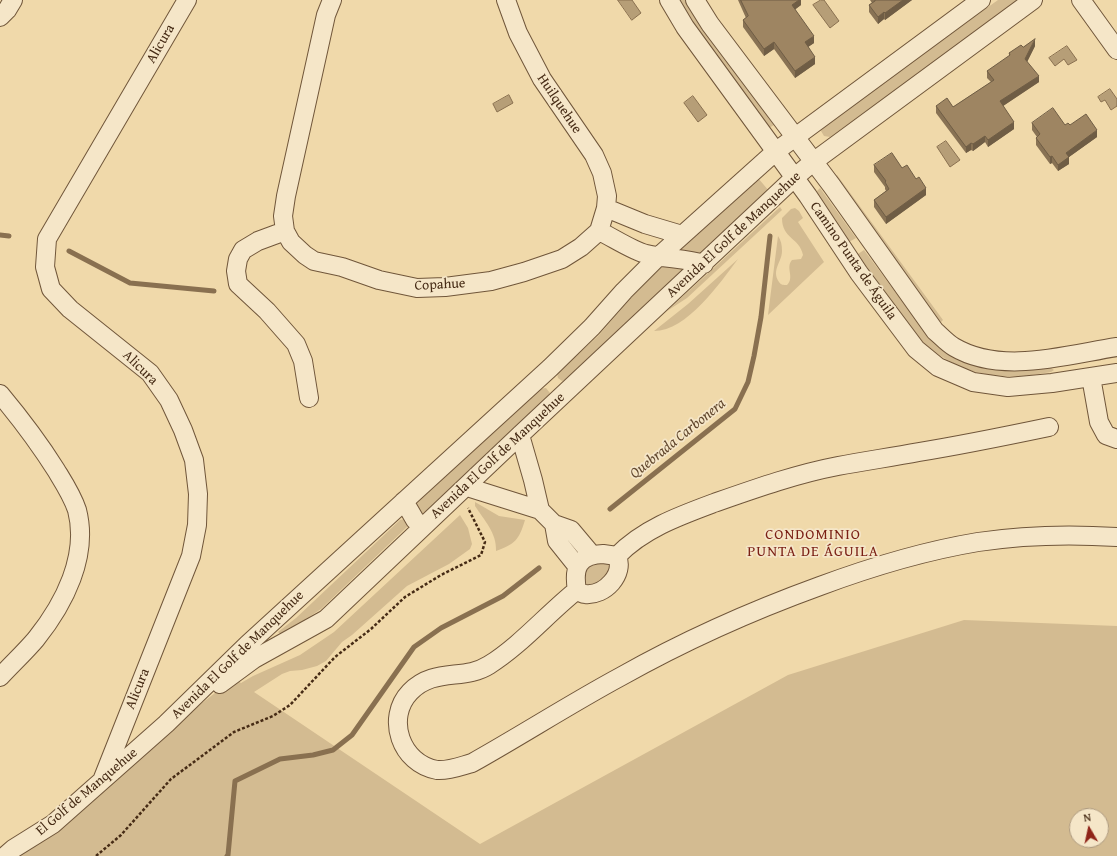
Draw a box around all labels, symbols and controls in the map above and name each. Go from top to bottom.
street label: Alicura [143,21,179,67]
street label: Huilquehue [533,71,585,137]
street label: Avenida El Golf de Manquehue [663,168,805,302]
street label: Camino Punta de Águila [806,199,900,323]
street label: Copahue [414,275,466,295]
street label: Alicura [119,347,161,389]
street label: Avenida El Golf de Manquehue [427,389,569,523]
water label: Quebrada Carbonera [627,395,729,483]
district label: CONDOMINIO PUNTA DE ÁGUILA [747,526,879,561]
street label: Avenida El Golf de Manquehue [168,587,308,723]
street label: Alicura [122,666,154,712]
street label: El Golf de Manquehue [33,745,141,839]
north arrow [1069,808,1109,848]
text: N [1082,809,1092,826]

